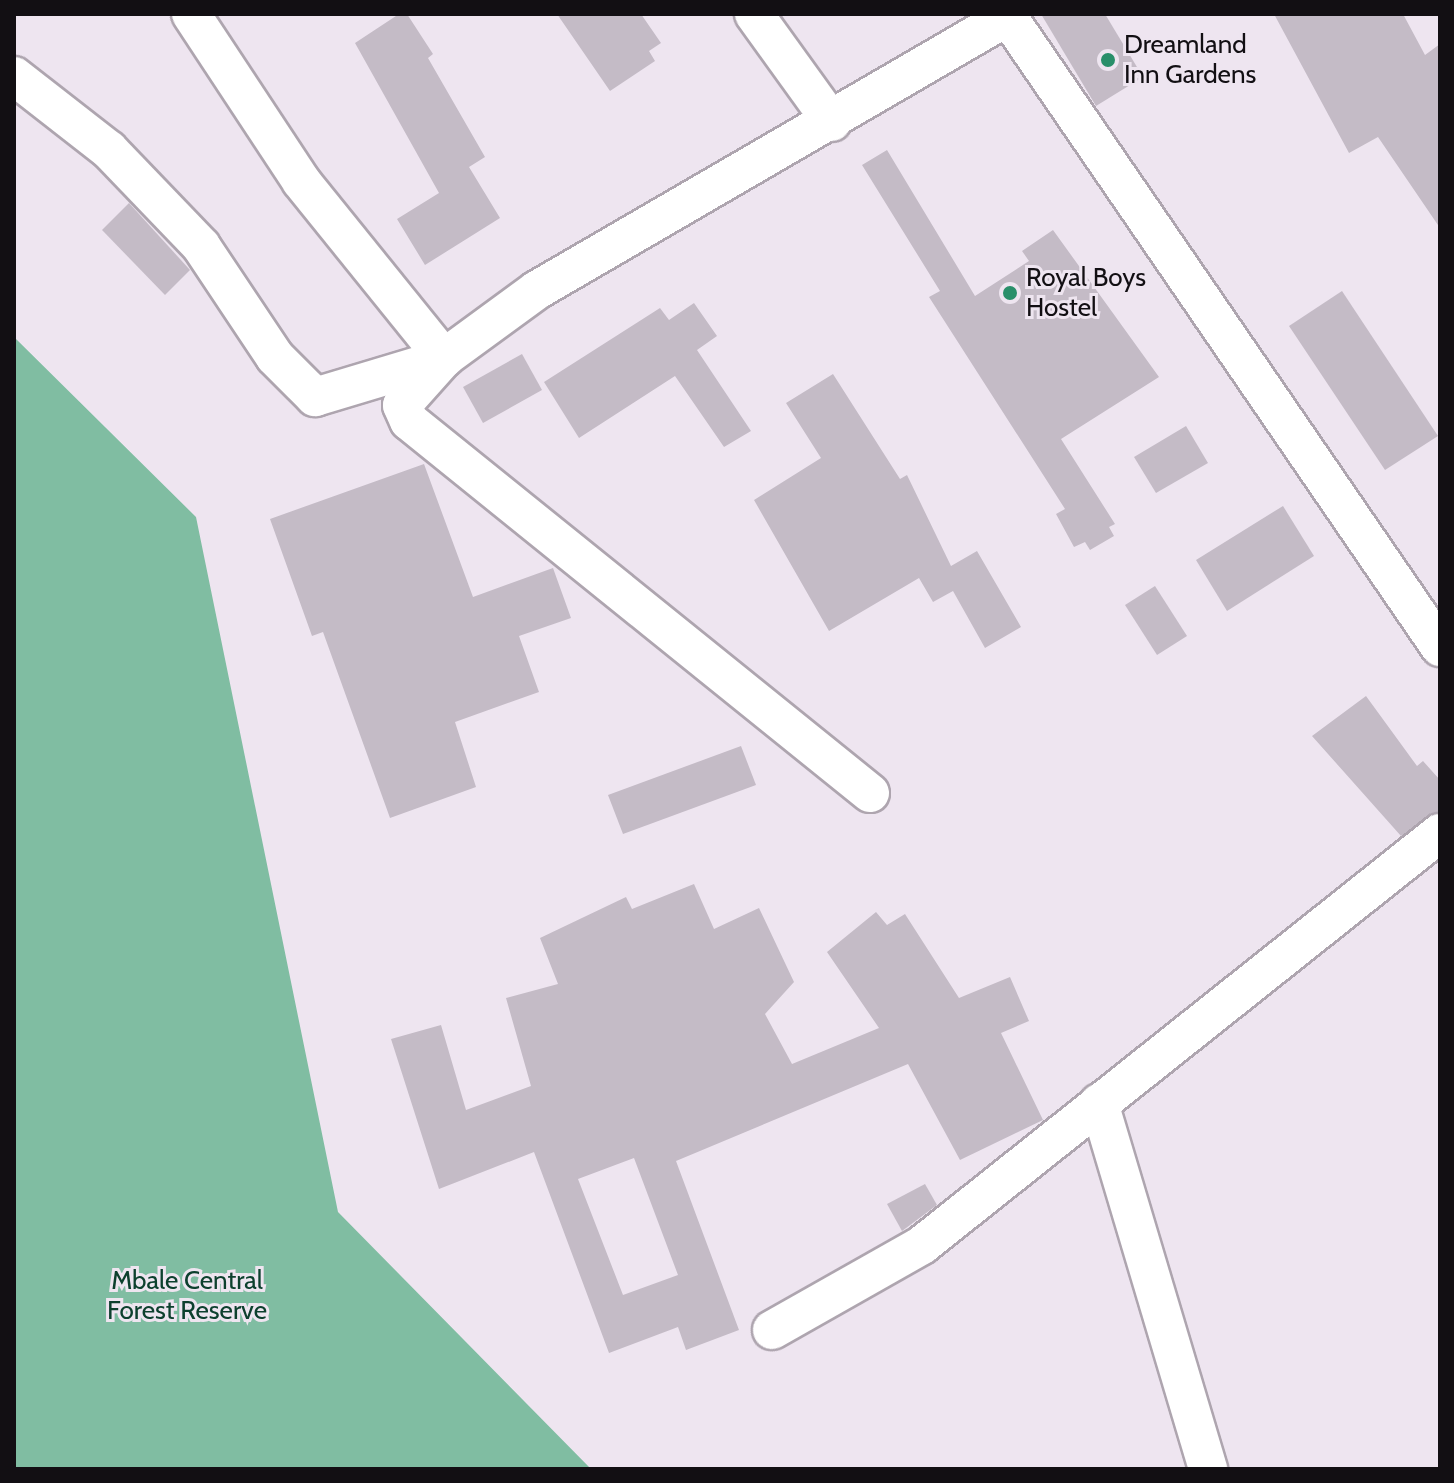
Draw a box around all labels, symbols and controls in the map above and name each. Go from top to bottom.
place label: Dreamland Inn Gardens [1124,29,1256,90]
marker: Dreamland Inn Gardens [1099,51,1117,69]
place label: Royal Boys Hostel [1026,262,1146,324]
marker: Royal Boys Hostel [1001,284,1019,302]
park label: Mbale Central Forest Reserve [107,1265,267,1326]

